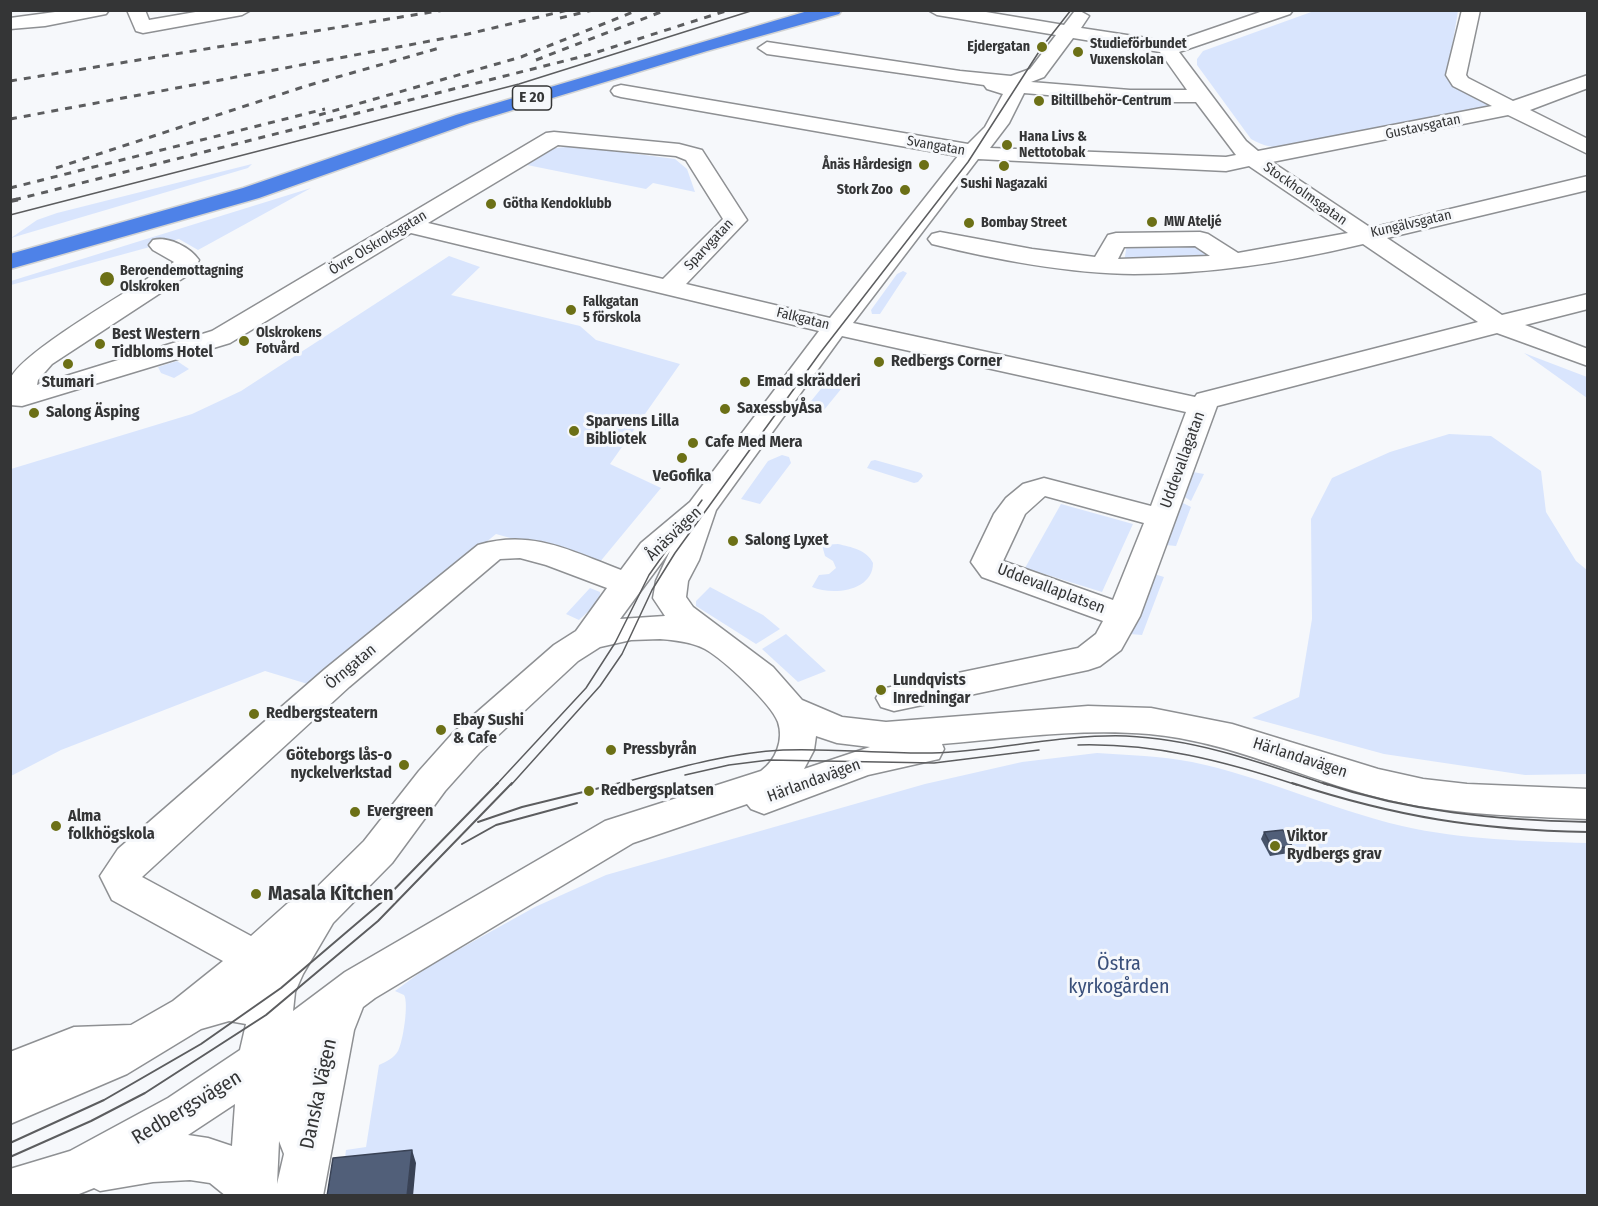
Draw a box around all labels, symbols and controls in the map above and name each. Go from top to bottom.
place label: Studieförbundet Vuxenskolan [1090,36,1187,68]
place label: Ejdergatan [967,39,1030,55]
marker: Ejdergatan [1035,40,1049,54]
marker: Studieförbundet Vuxenskolan [1071,45,1085,59]
road number: E 20 [512,86,552,110]
place label: Biltillbehör-Centrum [1051,93,1171,109]
marker: Biltillbehör-Centrum [1032,94,1046,108]
street label: Gustavsgatan [1384,111,1462,143]
place label: Hana Livs & Nettotobak [1019,129,1087,162]
street label: Svangatan [906,133,966,159]
marker: Hana Livs & Nettotobak [1000,138,1014,152]
place label: Ånäs Hårdesign [822,157,912,173]
marker: Ånäs Hårdesign [917,158,931,172]
marker: Sushi Nagazaki [997,159,1011,173]
street label: Stockholmsgatan [1260,159,1350,229]
place label: Sushi Nagazaki [961,176,1047,192]
place label: Stork Zoo [837,182,893,198]
marker: Stork Zoo [898,183,912,197]
place label: Götha Kendoklubb [503,196,612,212]
marker: Götha Kendoklubb [484,197,498,211]
street label: Övre Olskroksgatan [326,207,430,279]
street label: Kungälvsgatan [1369,207,1453,241]
place label: MW Ateljé [1164,214,1222,230]
place label: Bombay Street [981,215,1067,231]
marker: MW Ateljé [1145,215,1159,229]
street label: Sparvgatan [681,216,737,274]
marker: Bombay Street [962,216,976,230]
place label: Beroendemottagning Olskroken [120,263,243,296]
marker: Beroendemottagning Olskroken [98,270,116,288]
place label: Falkgatan 5 förskola [583,294,641,326]
marker: Falkgatan 5 förskola [564,303,578,317]
street label: Falkgatan [775,304,831,334]
place label: Best Western Tidbloms Hotel [112,325,213,363]
place label: Olskrokens Fotvård [256,325,322,358]
marker: Olskrokens Fotvård [237,334,251,348]
marker: Best Western Tidbloms Hotel [93,337,107,351]
place label: Redbergs Corner [891,352,1002,372]
marker: Redbergs Corner [872,355,886,369]
marker: Stumari [61,357,75,371]
place label: Emad skrädderi [757,372,861,392]
place label: Stumari [42,373,94,393]
marker: Emad skrädderi [738,375,752,389]
place label: SaxessbyÅsa [737,399,822,419]
marker: SaxessbyÅsa [718,402,732,416]
place label: Salong Äsping [46,403,139,423]
marker: Salong Äsping [27,406,41,420]
street label: Uddevallagatan [1157,409,1209,511]
place label: Sparvens Lilla Bibliotek [586,412,679,450]
marker: Sparvens Lilla Bibliotek [567,424,581,438]
place label: Cafe Med Mera [705,433,802,453]
marker: Cafe Med Mera [686,436,700,450]
marker: VeGofika [675,451,689,465]
place label: VeGofika [653,467,711,487]
street label: Ånäsvägen [642,503,706,565]
place label: Salong Lyxet [745,531,829,551]
marker: Salong Lyxet [726,534,740,548]
street label: Uddevallaplatsen [994,560,1108,618]
street label: Örngatan [322,640,380,694]
place label: Lundqvists Inredningar [893,671,970,709]
marker: Lundqvists Inredningar [874,683,888,697]
place label: Redbergsteatern [266,704,378,724]
marker: Redbergsteatern [247,707,261,721]
place label: Ebay Sushi & Cafe [453,711,524,749]
marker: Ebay Sushi & Cafe [434,723,448,737]
street label: Härlandavägen [1250,734,1350,782]
place label: Pressbyrån [623,740,697,760]
marker: Pressbyrån [604,743,618,757]
place label: Göteborgs lås-o nyckelverkstad [286,746,392,784]
street label: Härlandavägen [765,755,863,807]
marker: Göteborgs lås-o nyckelverkstad [397,758,411,772]
place label: Redbergsplatsen [601,781,714,801]
marker: Redbergsplatsen [582,784,596,798]
place label: Evergreen [367,802,433,822]
marker: Evergreen [348,805,362,819]
place label: Alma folkhögskola [68,807,155,845]
marker: Alma folkhögskola [49,819,63,833]
place label: Viktor Rydbergs grav [1287,827,1381,865]
marker: Viktor Rydbergs grav [1268,839,1282,853]
place label: Masala Kitchen [268,882,393,906]
marker: Masala Kitchen [249,887,263,901]
park label: Östra kyrkogården [1068,952,1170,999]
street label: Danska Vägen [296,1037,342,1151]
street label: Redbergsvägen [128,1066,246,1150]

